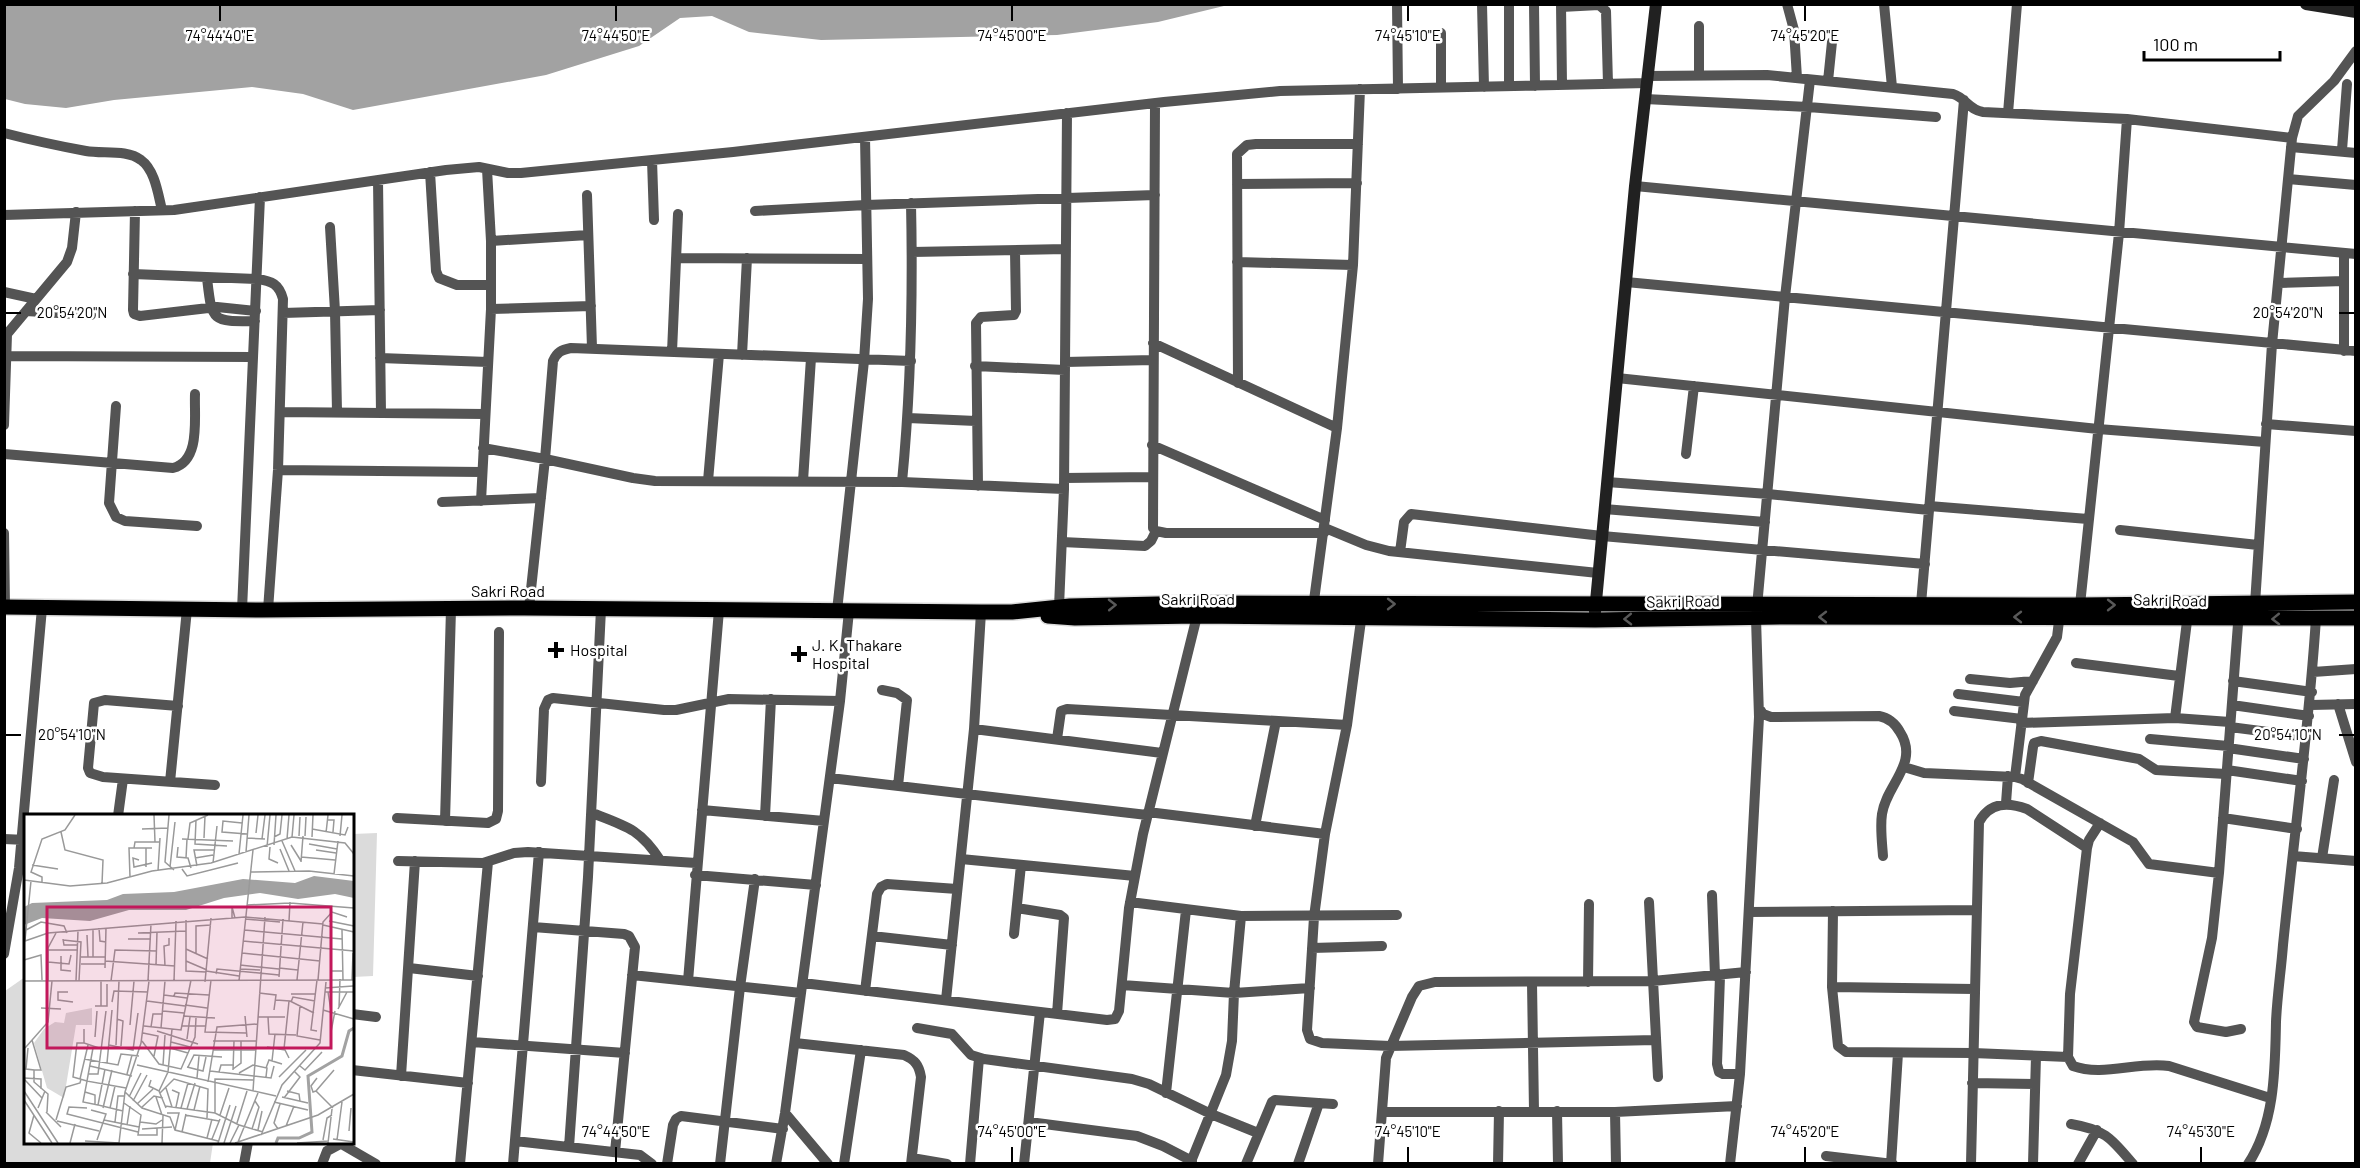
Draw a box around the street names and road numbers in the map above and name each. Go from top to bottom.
street label: Sakri Road [471,581,545,600]
street label: Sakri Road [1161,589,1235,608]
street label: Sakri Road [2133,589,2207,610]
street label: Sakri Road [1646,590,1720,611]

